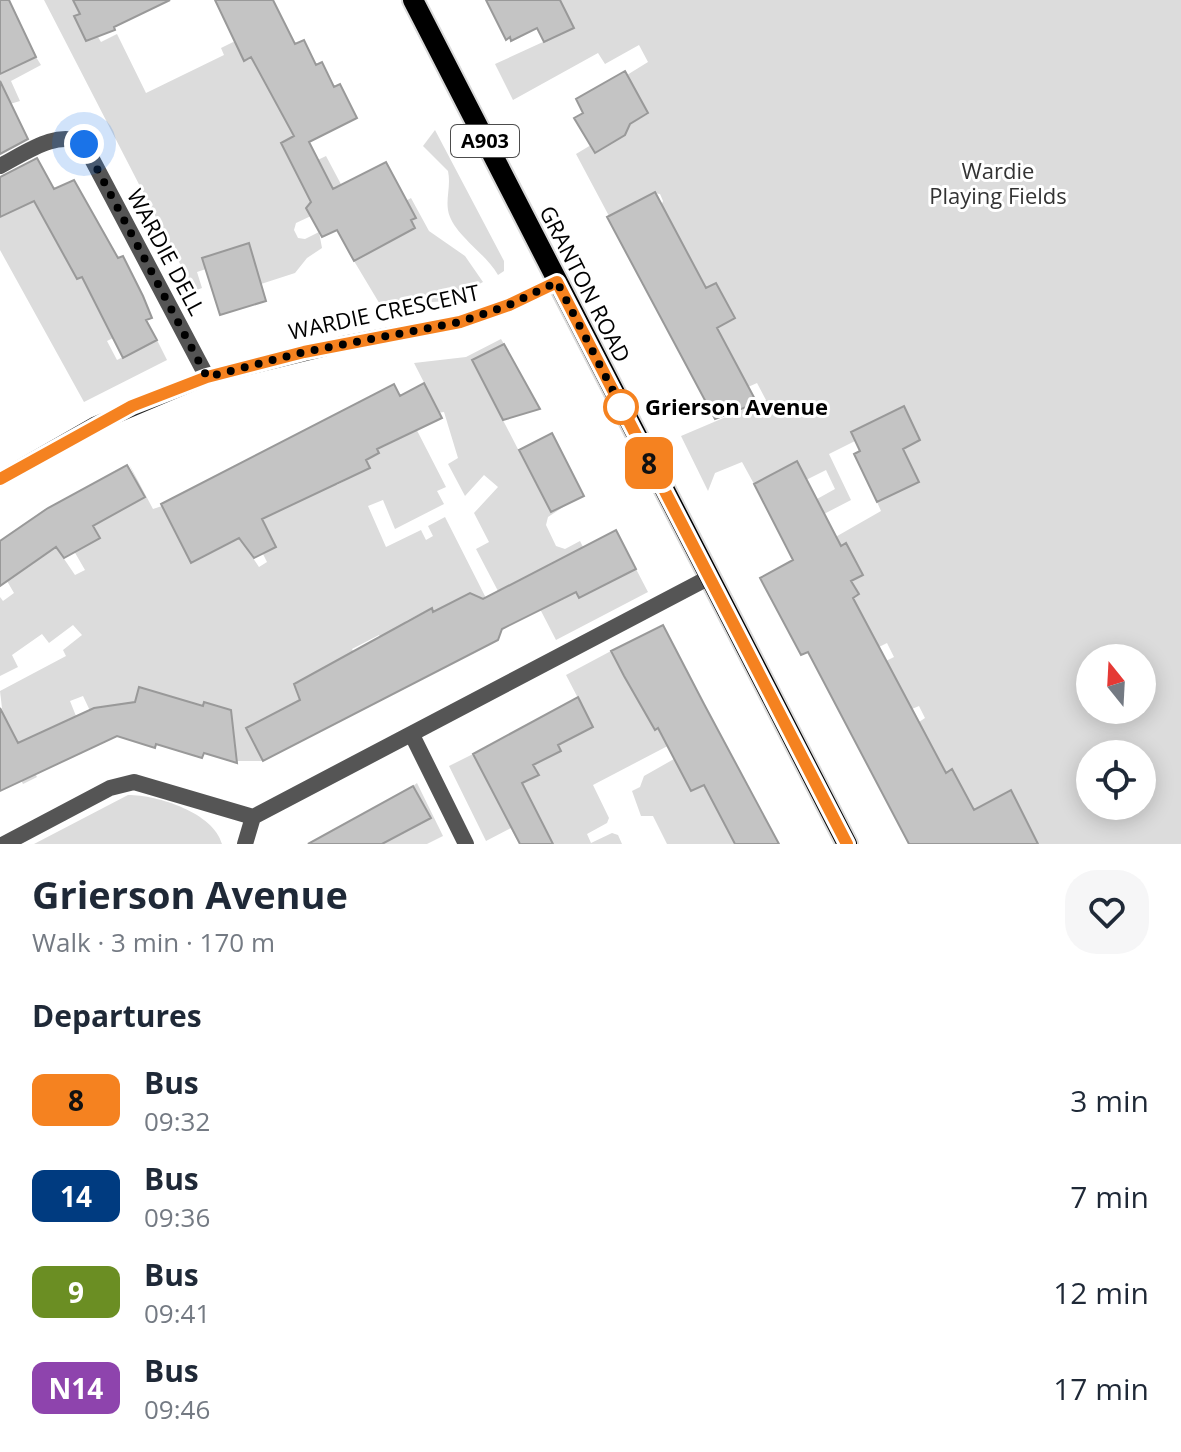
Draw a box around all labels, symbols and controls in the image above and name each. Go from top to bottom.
your location [64,124,104,164]
road number: A903 [451,125,519,157]
park label: Wardie Playing Fields [929,155,1067,210]
street label: WARDIE DELL [121,183,213,320]
street label: GRANTON ROAD [533,200,638,367]
street label: WARDIE CRESCENT [286,276,482,346]
marker: Grierson Avenue [604,390,638,424]
place label: Grierson Avenue [645,391,828,421]
line badge: 8 [623,437,675,489]
text: 8 [641,444,657,482]
north arrow [1076,644,1156,724]
map controls [1076,644,1156,820]
button: locate [1076,740,1156,820]
text: Grierson Avenue [32,868,348,920]
button: heart [1065,870,1149,954]
text: Walk · 3 min · 170 m [32,924,275,960]
text: Departures [32,995,202,1036]
text: Bus [144,1062,199,1103]
text: 3 min [1070,1080,1149,1121]
text: 8 [68,1081,84,1119]
text: 09:32 [144,1103,210,1139]
text: Bus [144,1158,199,1199]
text: 7 min [1070,1176,1149,1217]
text: 14 [60,1177,92,1215]
text: 09:36 [144,1199,210,1235]
text: Bus [144,1254,199,1295]
text: 12 min [1053,1272,1149,1313]
text: 9 [68,1273,84,1311]
text: 09:41 [144,1295,210,1331]
text: Bus [144,1350,199,1391]
text: 17 min [1053,1368,1149,1409]
text: N14 [49,1369,103,1407]
text: 09:46 [144,1391,210,1427]

